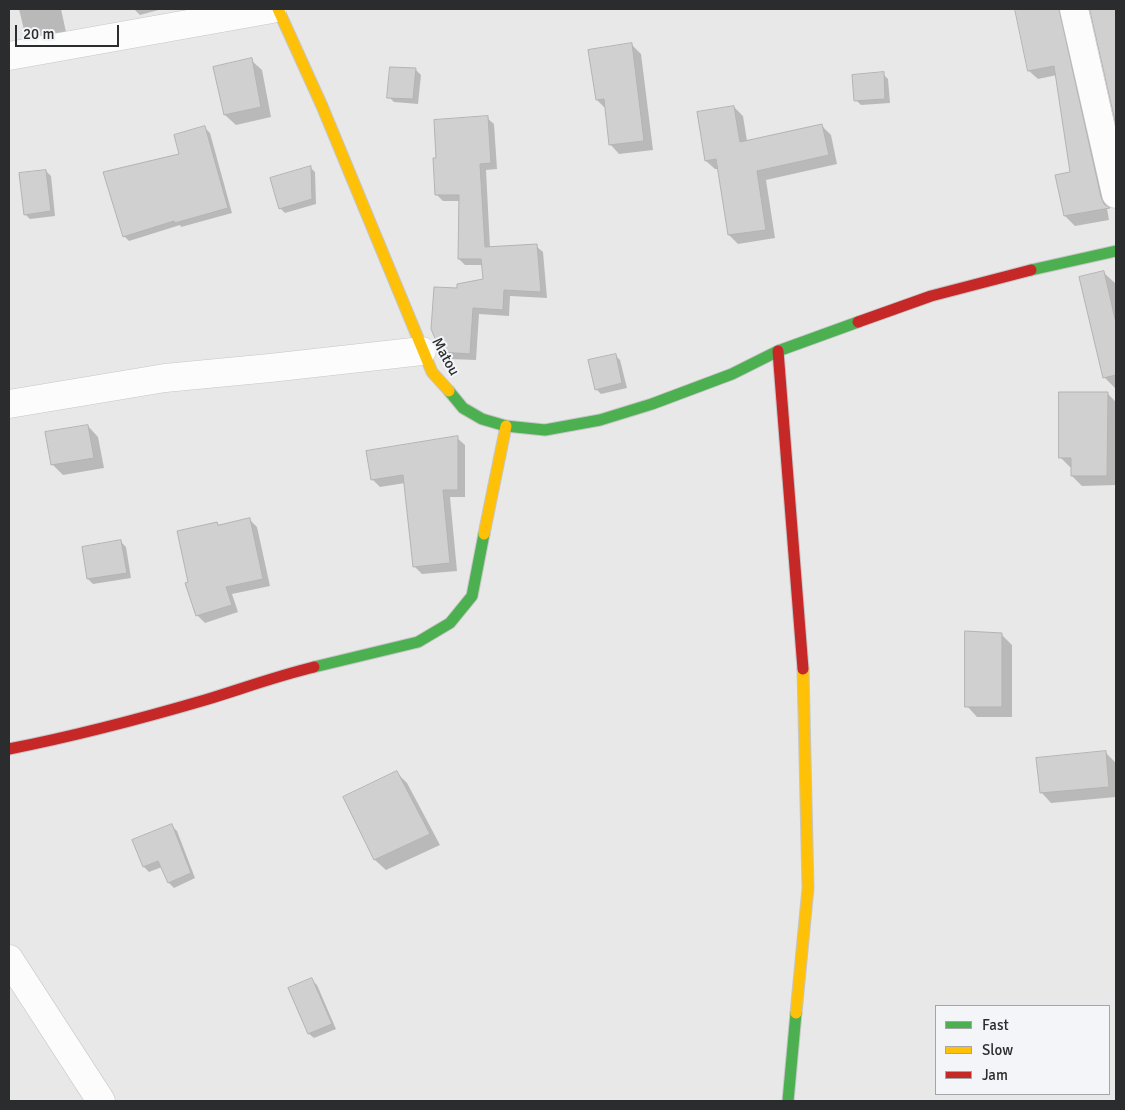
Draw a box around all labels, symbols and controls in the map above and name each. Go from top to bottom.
scale bar [18,15,121,47]
text: 20 m [23,25,54,43]
street label: Matou [427,335,463,379]
legend [935,1005,1110,1095]
text: Fast [982,1016,1009,1034]
text: Slow [982,1041,1013,1059]
text: Jam [982,1066,1008,1084]

